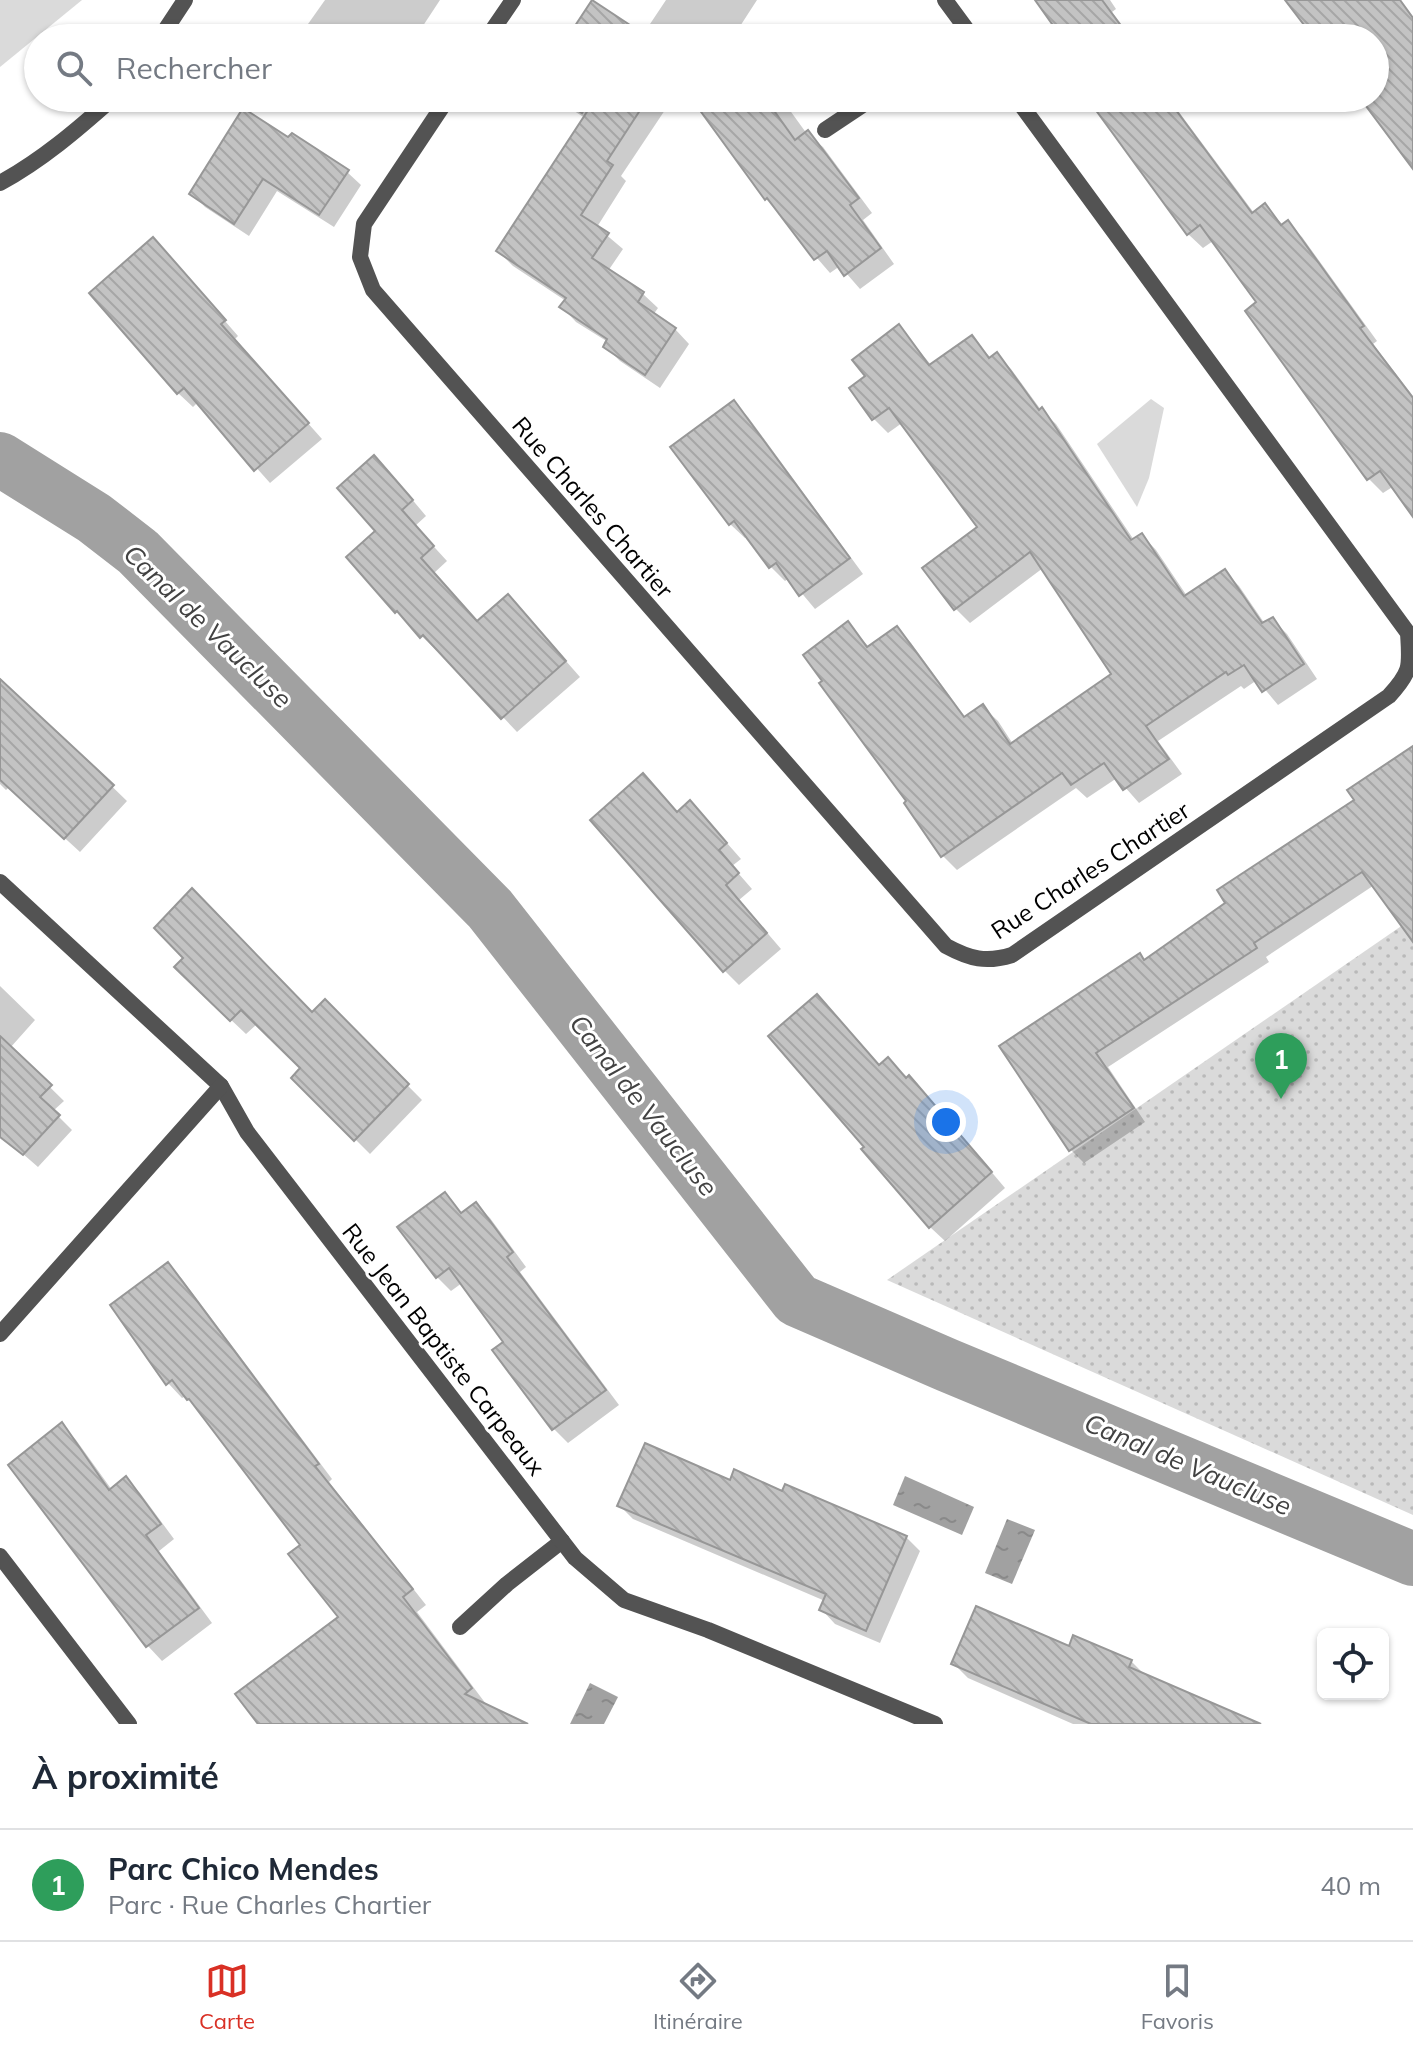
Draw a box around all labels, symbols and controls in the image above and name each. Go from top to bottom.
search box [24,24,1389,112]
icon: search [52,46,96,90]
text: Rechercher [116,49,272,87]
street label: Rue Charles Chartier [506,410,680,604]
water label: Canal de Vaucluse [117,537,299,715]
street label: Rue Charles Chartier [985,795,1195,945]
water label: Canal de Vaucluse [563,1008,725,1202]
pin: 1 [1255,1033,1307,1099]
your location [926,1102,966,1142]
street label: Rue Jean Baptiste Carpeaux [336,1217,552,1481]
water label: Canal de Vaucluse [1080,1406,1296,1522]
map controls [1317,1628,1389,1700]
button: locate [1317,1628,1389,1700]
text: À proximité [32,1755,219,1798]
text: Parc Chico Mendes [108,1850,379,1888]
text: 1 [50,1869,66,1902]
text: 40 m [1320,1869,1381,1902]
text: Parc · Rue Charles Chartier [108,1888,431,1921]
tab: Carte [199,1959,255,2035]
tab: Itinéraire [653,1959,743,2035]
tab: Favoris [1141,1959,1214,2035]

